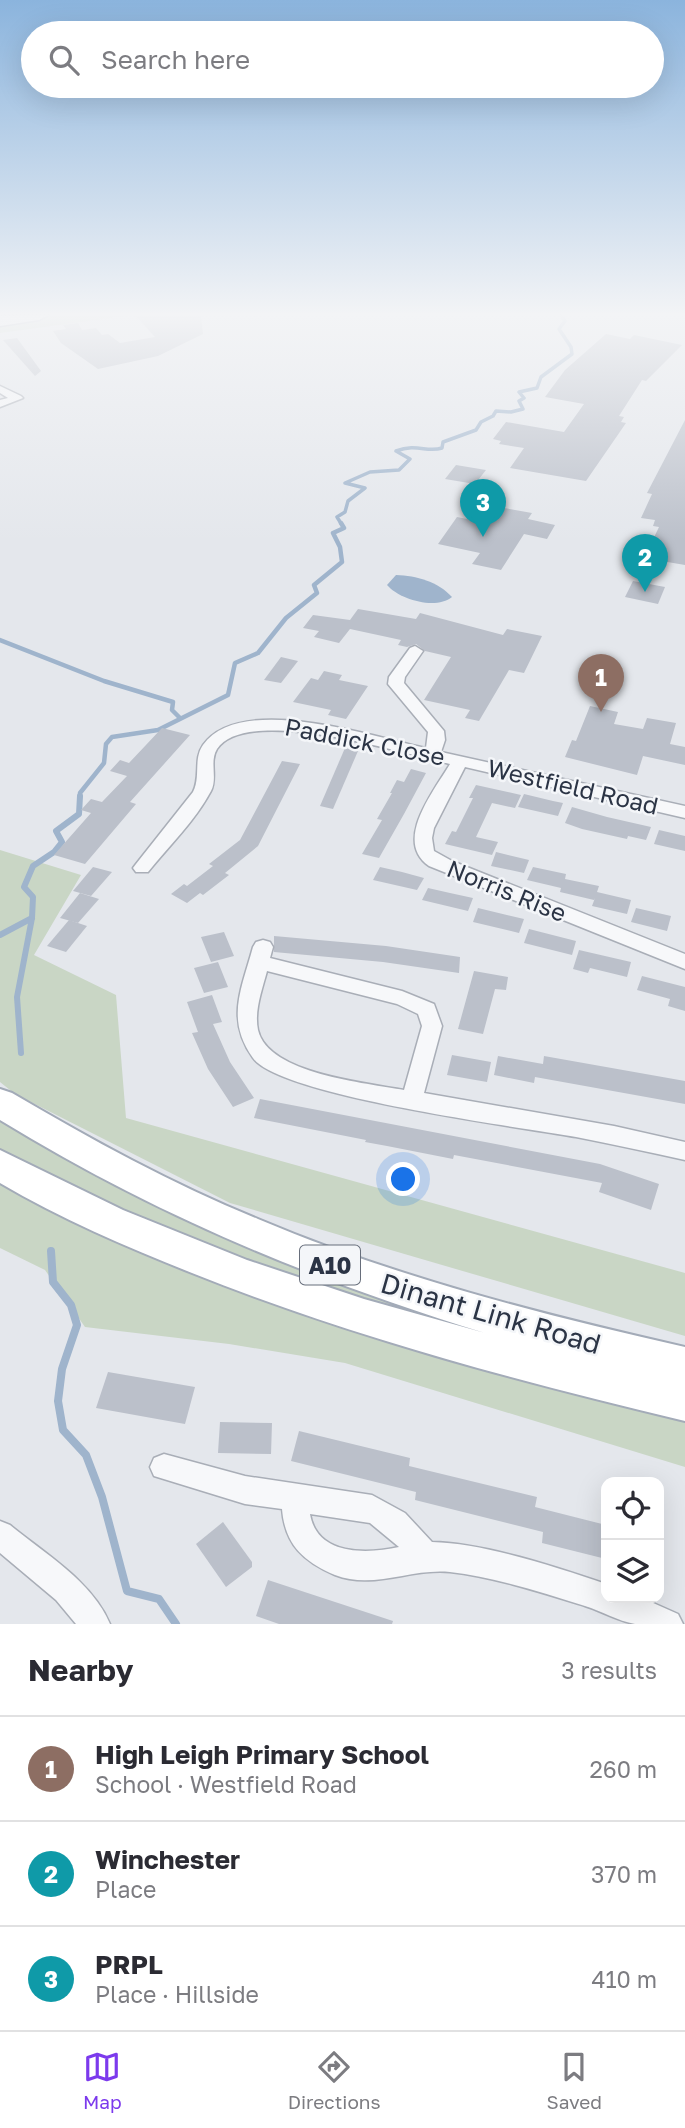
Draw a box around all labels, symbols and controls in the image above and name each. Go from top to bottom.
search box [21,21,664,98]
icon: search [45,41,83,79]
text: Search here [101,44,250,75]
pin: 3 [460,479,506,537]
pin: 2 [622,534,668,592]
pin: 1 [578,654,624,712]
street label: Paddick Close [283,711,447,771]
street label: Westfield Road [485,752,661,820]
street label: Norris Rise [443,853,571,927]
your location [386,1162,420,1196]
road number: A10 [300,1246,360,1284]
street label: Dinant Link Road [377,1266,605,1360]
map controls [601,1477,664,1603]
button: locate [601,1477,664,1540]
button: layers [601,1540,664,1603]
text: Nearby [28,1652,133,1688]
text: 3 results [561,1656,657,1684]
text: High Leigh Primary School [95,1739,429,1770]
text: 1 [45,1755,57,1783]
text: 260 m [589,1755,657,1783]
text: School · Westfield Road [95,1770,357,1798]
text: Winchester [95,1844,240,1875]
text: 2 [44,1860,58,1888]
text: 370 m [591,1860,657,1888]
text: Place [95,1875,156,1903]
text: PRPL [95,1949,163,1980]
text: 3 [44,1965,58,1993]
text: 410 m [591,1965,657,1993]
text: Place · Hillside [95,1980,259,2008]
tab: Map [83,2048,122,2113]
tab: Directions [288,2048,381,2113]
tab: Saved [547,2048,602,2113]

